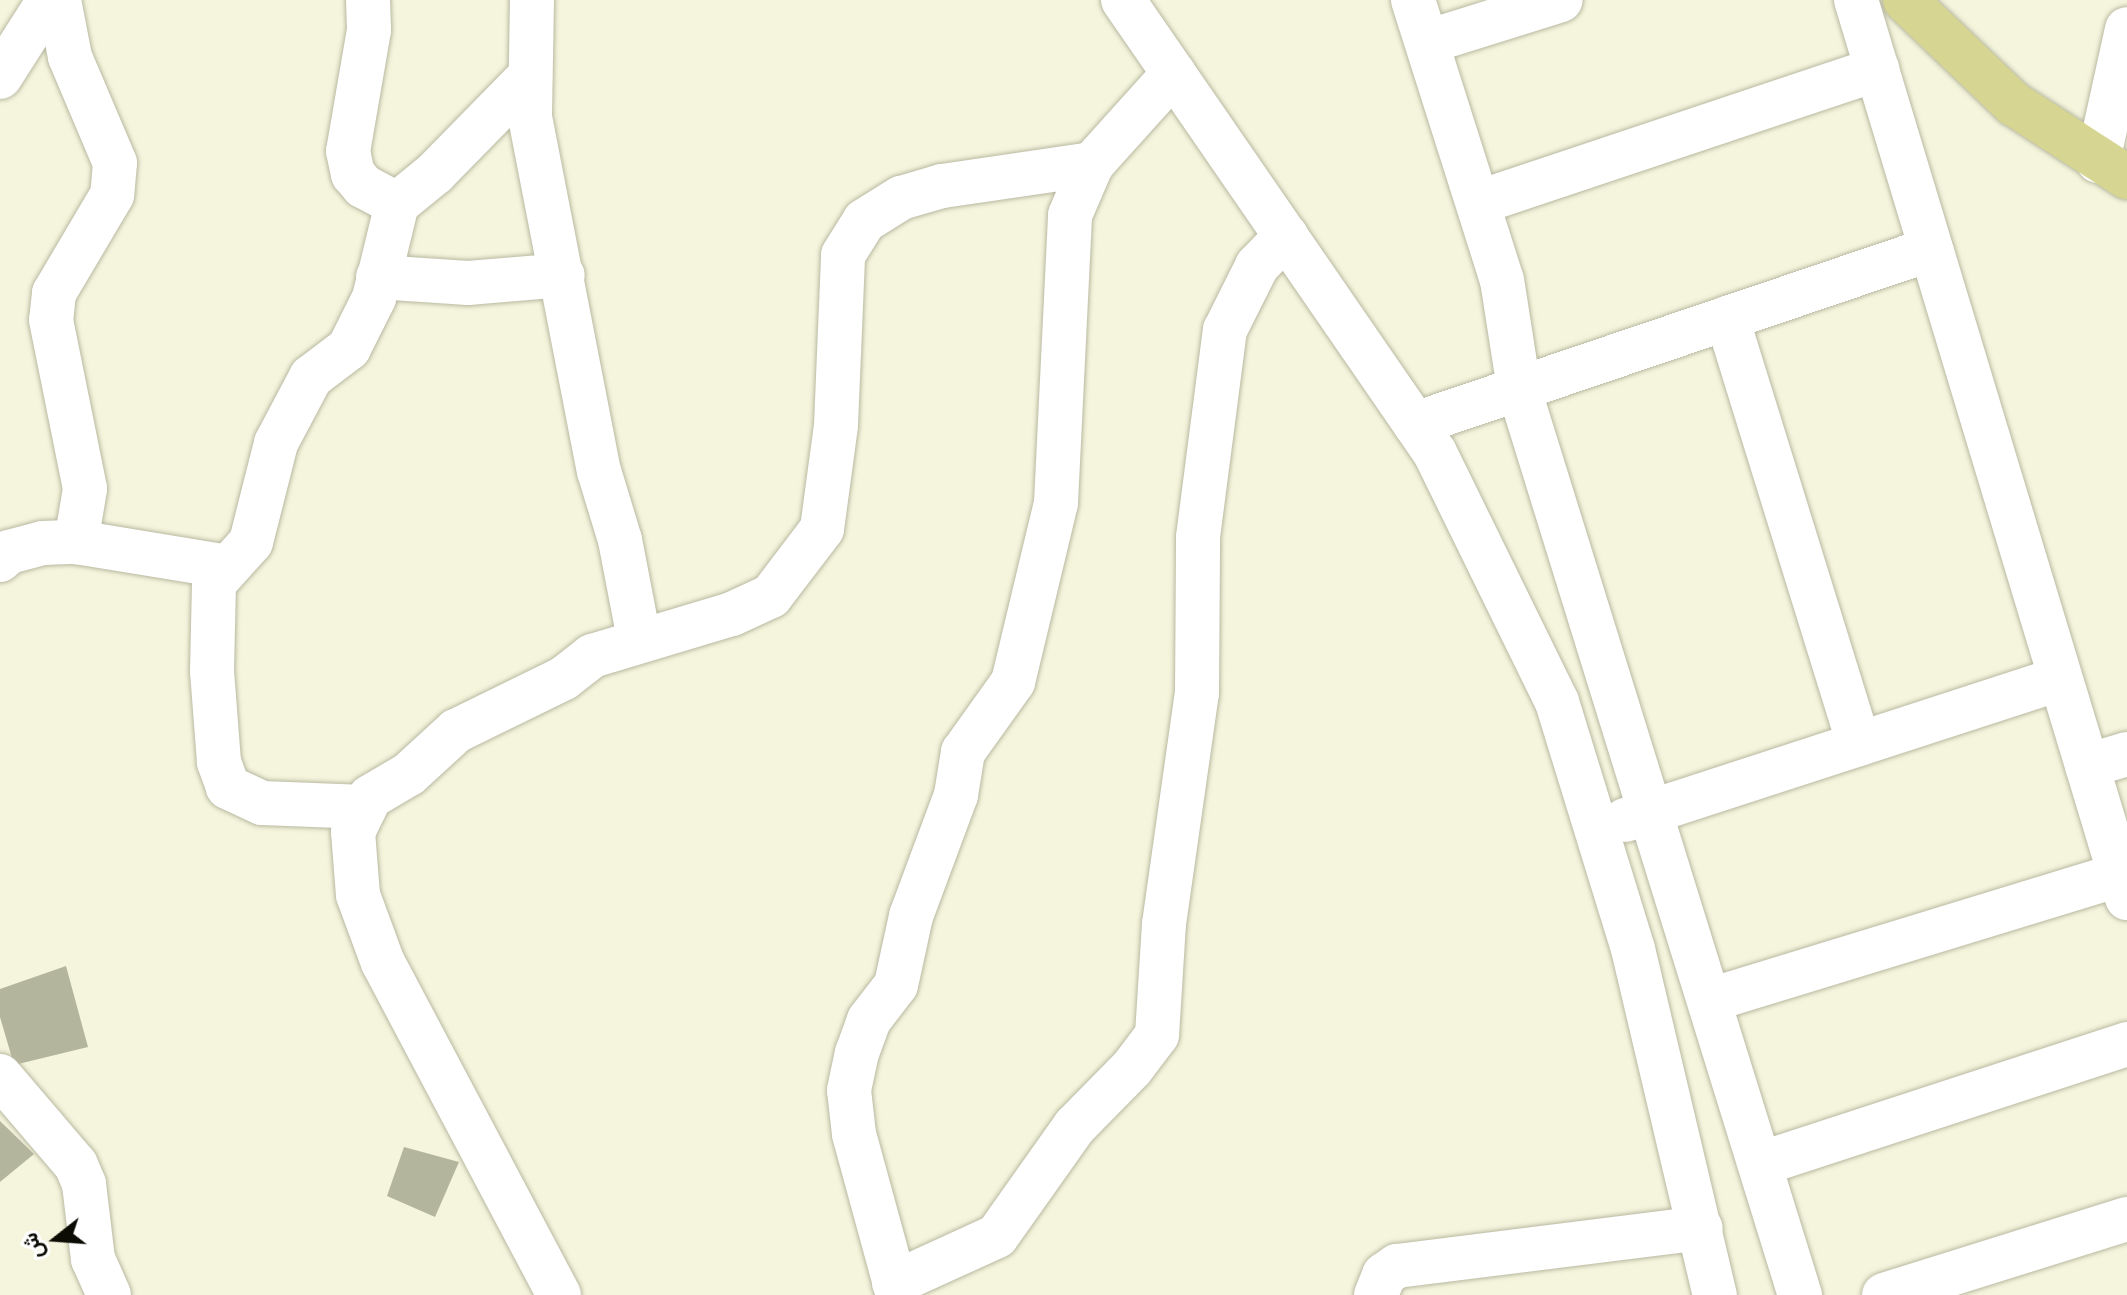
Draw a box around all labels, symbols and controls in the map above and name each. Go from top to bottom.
north arrow [16,1199,96,1279]
text: ش [16,1230,49,1263]

